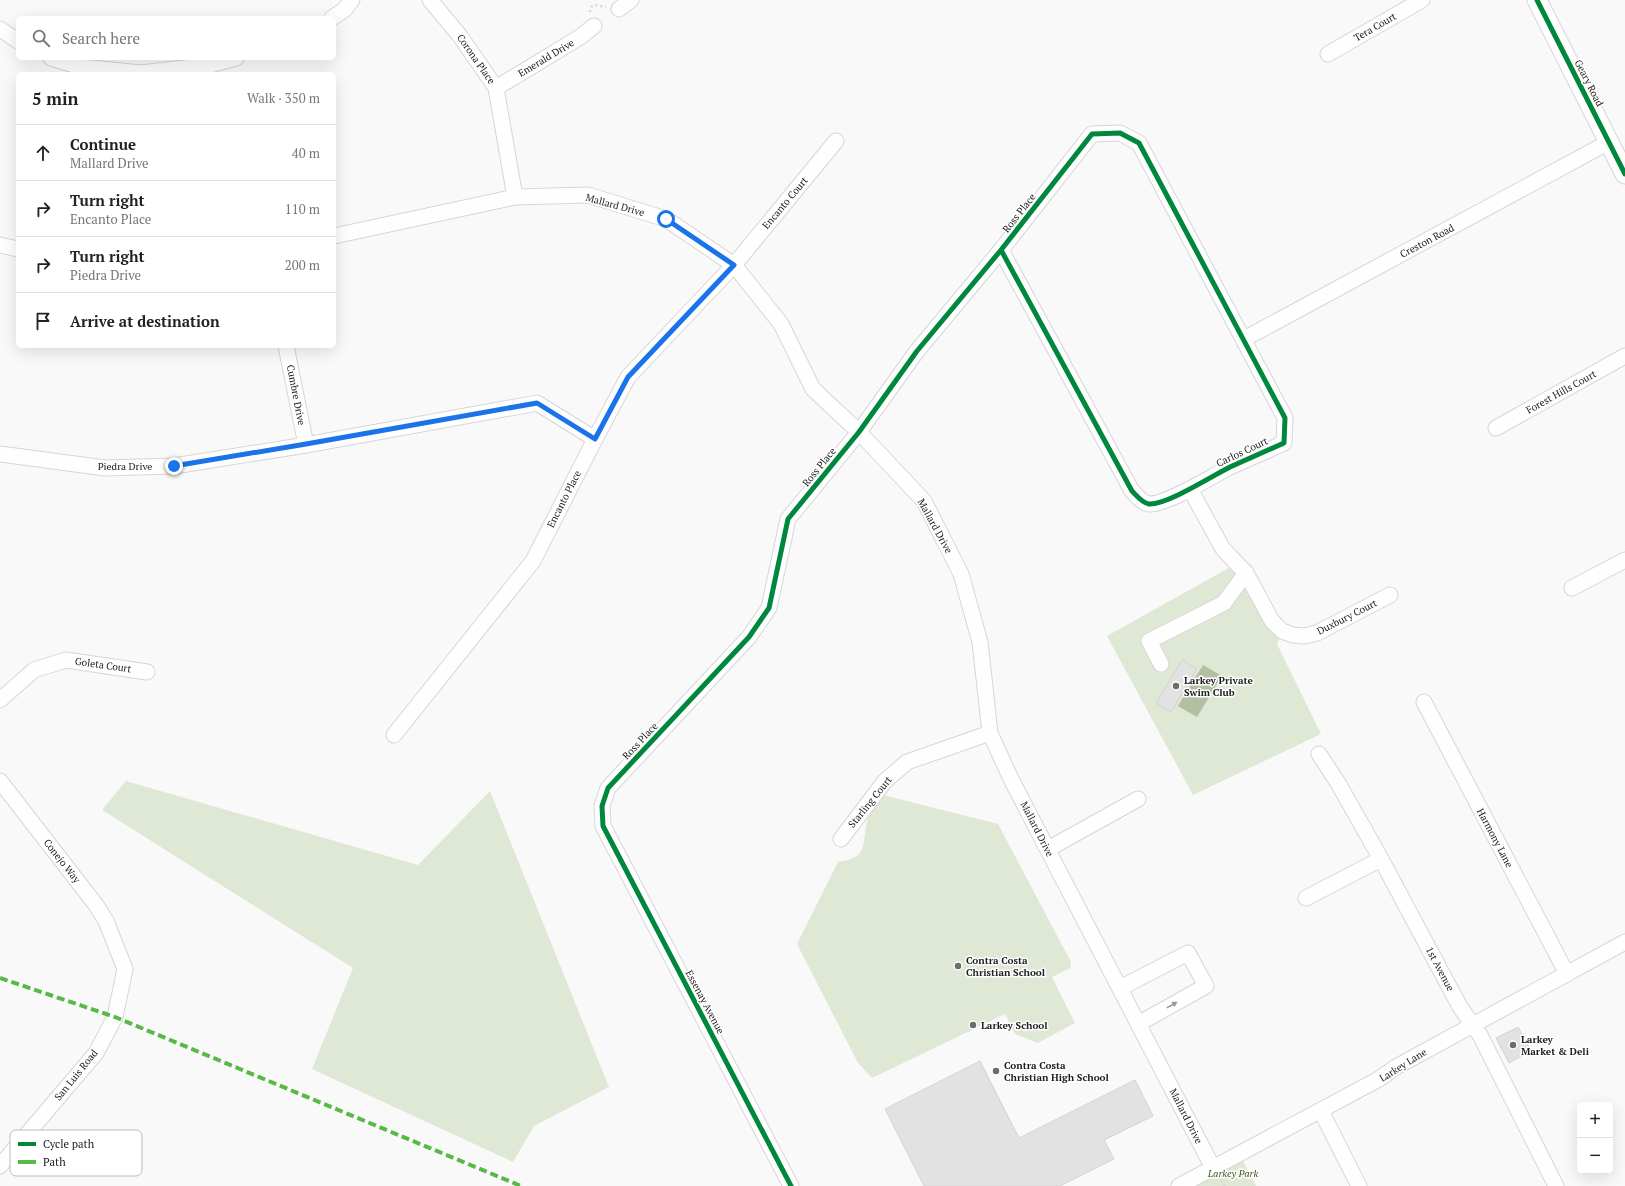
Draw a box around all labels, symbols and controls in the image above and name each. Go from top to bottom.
street label: Tera Court [1351,9,1399,44]
search box [16,16,336,60]
icon: search [30,27,52,49]
text: Search here [62,28,140,48]
street label: Corona Place [454,31,498,87]
street label: Emerald Drive [516,36,576,80]
street label: Geary Road [1572,57,1607,109]
text: 5 min [32,87,79,110]
text: Walk · 350 m [247,89,320,107]
text: Continue [70,134,136,154]
icon: ahead [32,142,54,164]
text: 40 m [292,144,320,162]
text: Mallard Drive [70,154,149,172]
street label: Encanto Court [759,174,811,232]
text: Turn right [70,190,145,210]
street label: Mallard Drive [584,191,646,219]
street label: Ross Place [1000,191,1038,235]
icon: right [32,198,54,220]
text: 110 m [285,200,320,218]
text: Encanto Place [70,210,151,228]
route start [657,210,675,228]
street label: Creston Road [1398,221,1457,261]
text: Turn right [70,246,145,266]
icon: right [32,254,54,276]
text: 200 m [285,256,320,274]
text: Piedra Drive [70,266,141,284]
icon: arrive [32,310,54,332]
text: Arrive at destination [70,311,220,331]
street label: Cumbre Drive [284,364,308,426]
street label: Forest Hills Court [1524,367,1599,417]
street label: Carlos Court [1214,434,1270,470]
street label: Ross Place [799,445,839,489]
route end [165,457,183,475]
street label: Piedra Drive [98,460,152,473]
street label: Encanto Place [544,468,584,530]
street label: Mallard Drive [915,496,955,556]
street label: Duxbury Court [1315,596,1379,638]
street label: Goleta Court [74,655,132,675]
place label: Larkey Private Swim Club [1184,674,1253,699]
marker: Larkey Private Swim Club [1171,681,1181,691]
street label: Ross Place [619,720,661,762]
street label: Starling Court [845,773,895,830]
street label: Mallard Drive [1017,799,1057,859]
street label: Harmony Lane [1474,806,1516,870]
street label: Conejo Way [41,836,84,886]
street label: 1st Avenue [1423,945,1457,993]
place label: Contra Costa Christian School [966,954,1046,979]
marker: Contra Costa Christian School [953,961,963,971]
street label: Essenay Avenue [683,968,727,1036]
one-way arrow [1166,1001,1178,1008]
place label: Larkey School [981,1019,1048,1032]
marker: Larkey School [968,1020,978,1030]
place label: Larkey Market & Deli [1521,1033,1590,1058]
marker: Larkey Market & Deli [1508,1040,1518,1050]
street label: Larkey Lane [1377,1045,1429,1085]
street label: San Luis Road [51,1046,101,1103]
place label: Contra Costa Christian High School [1004,1059,1110,1084]
marker: Contra Costa Christian High School [991,1066,1001,1076]
street label: Mallard Drive [1166,1086,1206,1146]
map controls [1577,1102,1613,1174]
button: + [1577,1102,1613,1138]
legend [10,1130,142,1176]
text: Cycle path [43,1137,95,1151]
button: − [1577,1138,1613,1174]
text: Path [43,1155,66,1169]
park label: Larkey Park [1207,1167,1258,1180]

